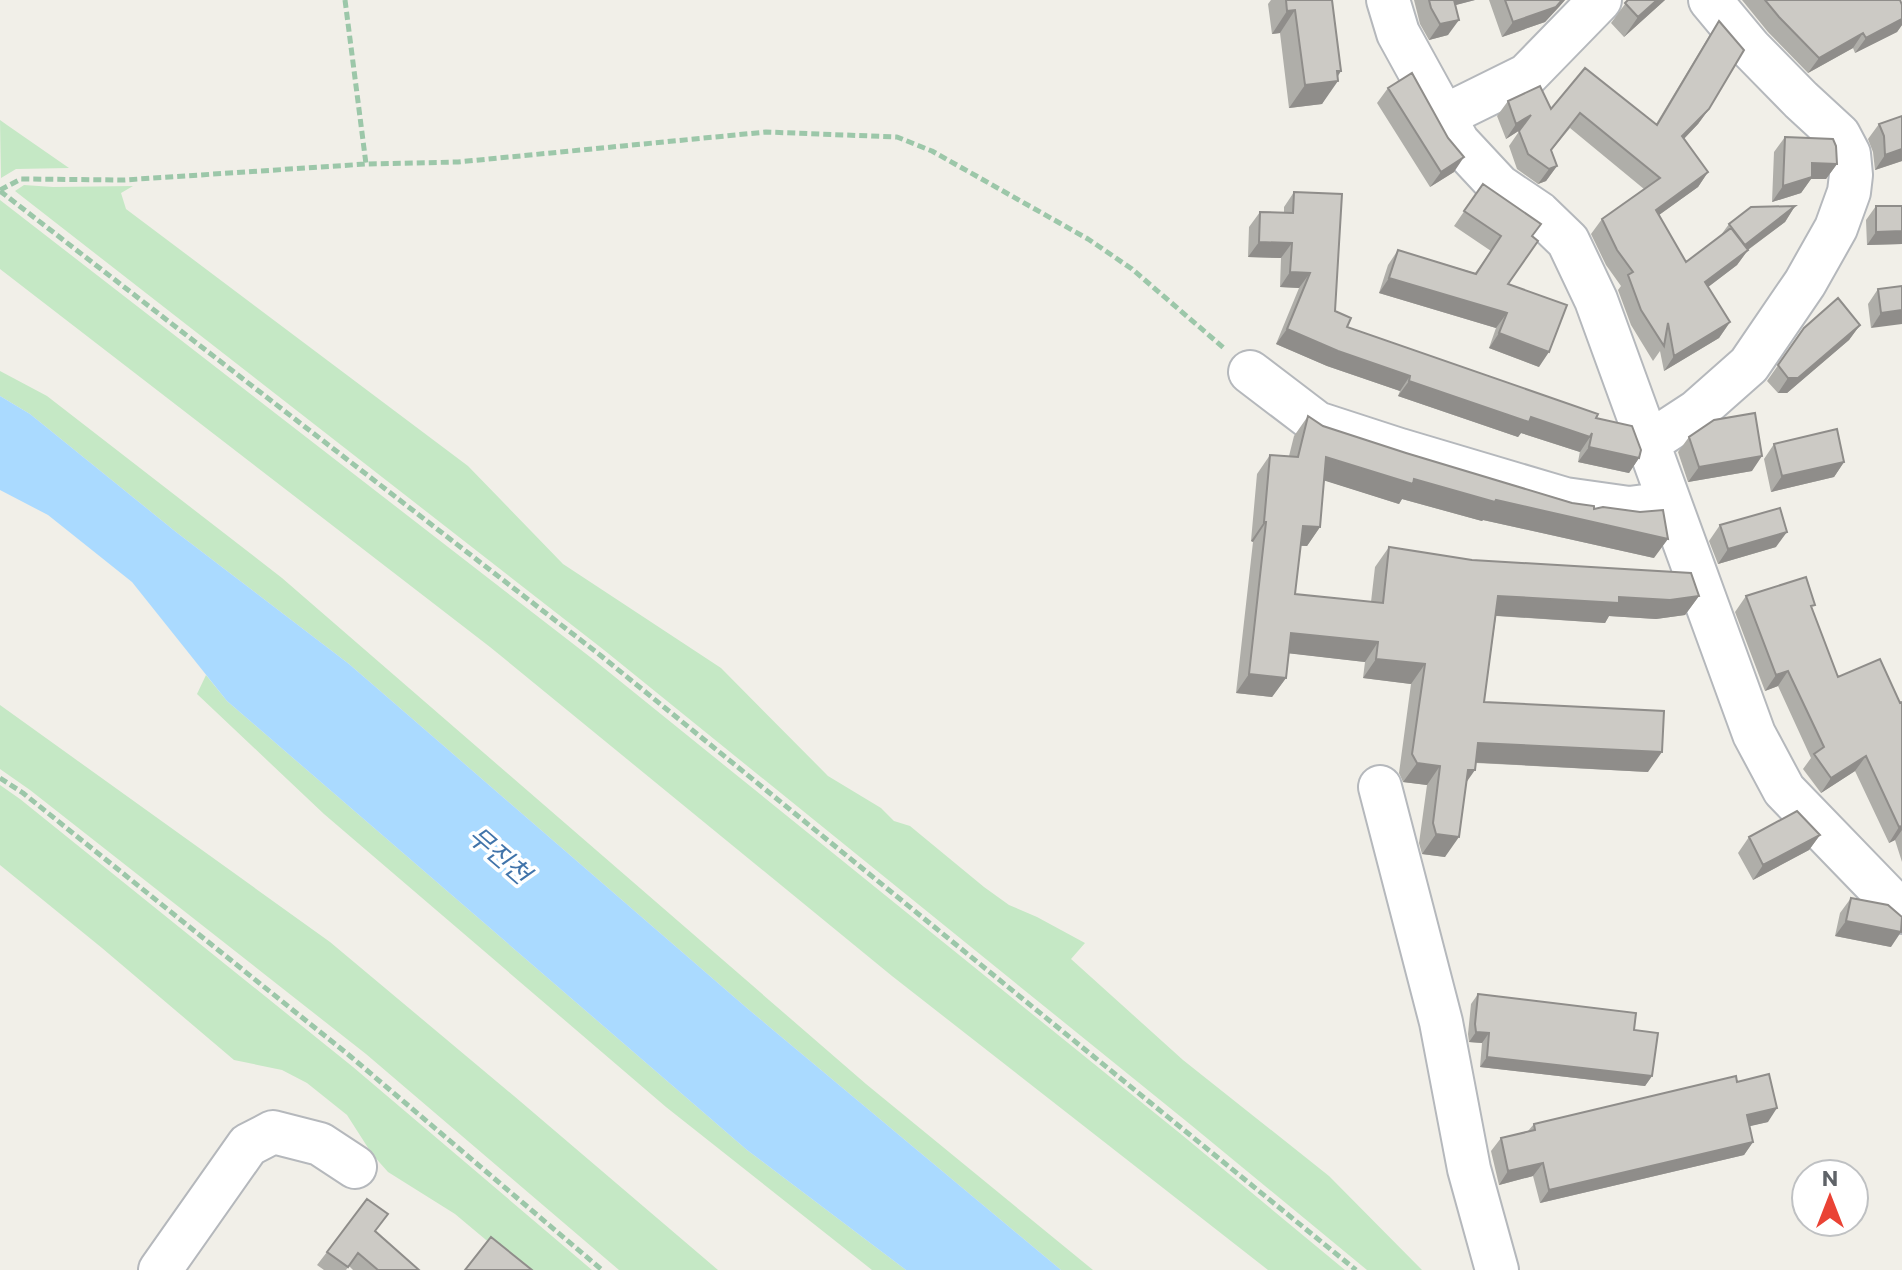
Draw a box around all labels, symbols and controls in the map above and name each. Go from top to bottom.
water label: 무진천 [463,819,540,891]
north arrow [1790,1158,1870,1238]
text: N [1822,1164,1838,1191]

